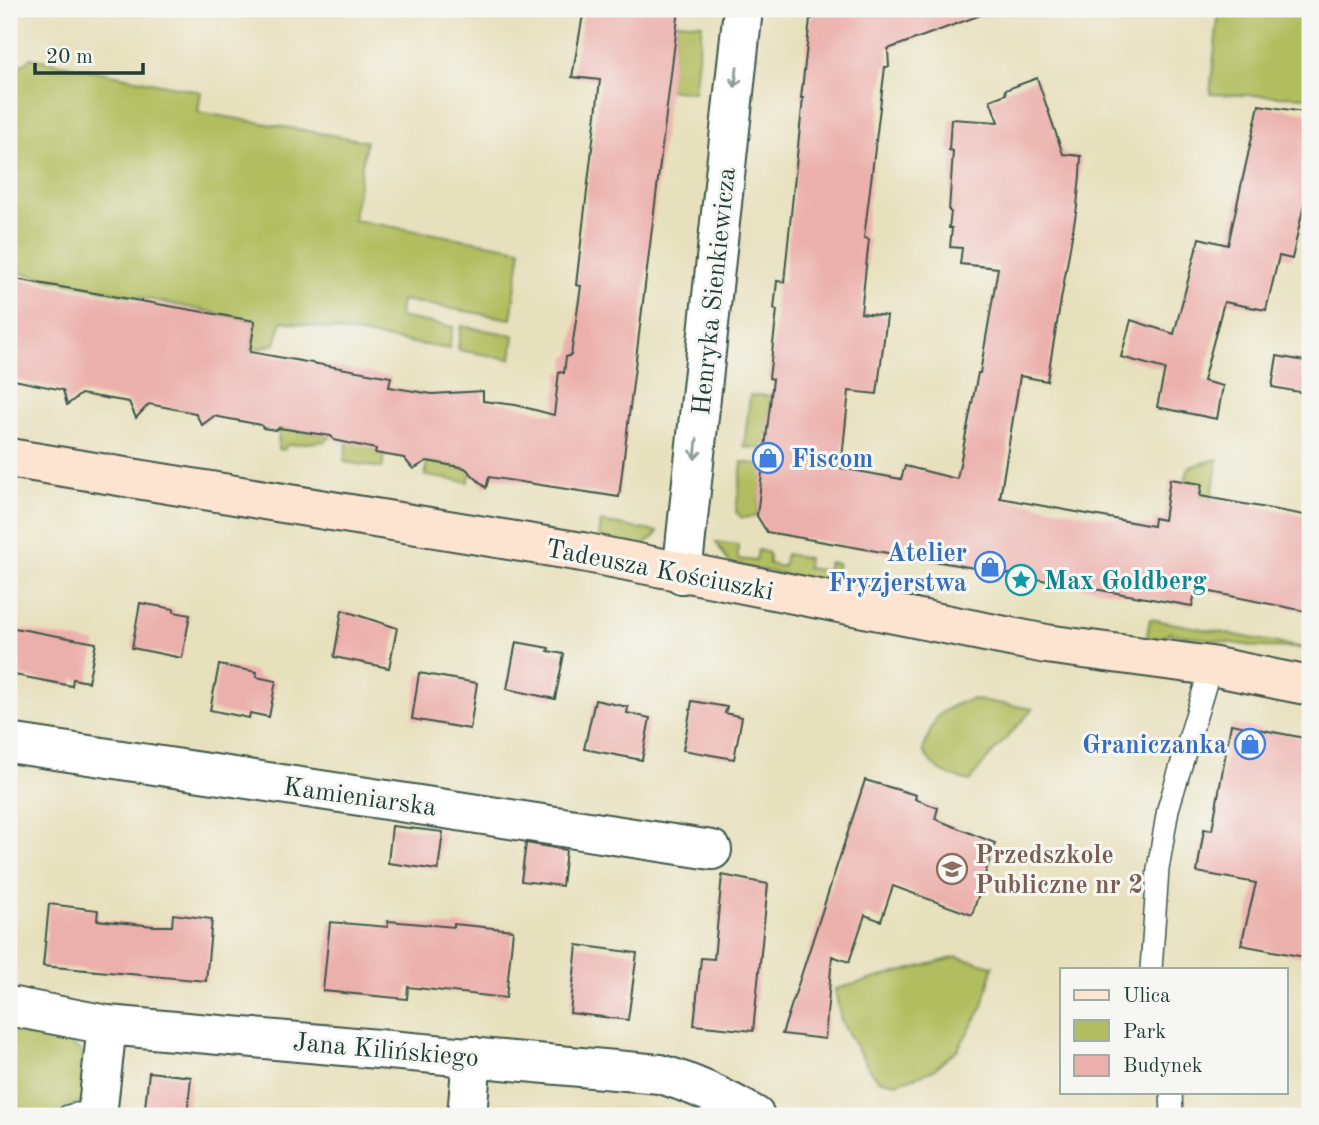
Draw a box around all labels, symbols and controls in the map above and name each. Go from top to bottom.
scale bar [35,32,144,76]
text: 20 m [46,47,93,68]
one-way arrow [729,65,742,87]
street label: Henryka Sienkiewicza [689,166,741,416]
one-way arrow [690,437,703,460]
shop icon: Fiscom [751,441,785,475]
place label: Fiscom [791,447,873,473]
street label: Tadeusza Kościuszki [543,536,776,606]
place label: Atelier Fryzjerstwa [828,541,967,597]
shop icon: Atelier Fryzjerstwa [973,550,1007,584]
place icon: Max Goldberg [1004,563,1038,597]
place label: Max Goldberg [1044,569,1207,595]
shop icon: Graniczanka [1233,727,1267,761]
place label: Graniczanka [1082,733,1227,759]
street label: Kamieniarska [281,774,438,822]
place label: Przedszkole Publiczne nr 2 [975,843,1143,899]
school or university icon: Przedszkole Publiczne nr 2 [935,852,969,886]
legend [1060,968,1288,1094]
text: Ulica [1123,986,1170,1007]
text: Park [1123,1022,1166,1043]
street label: Jana Kilińskiego [292,1030,480,1072]
text: Budynek [1123,1056,1203,1077]

